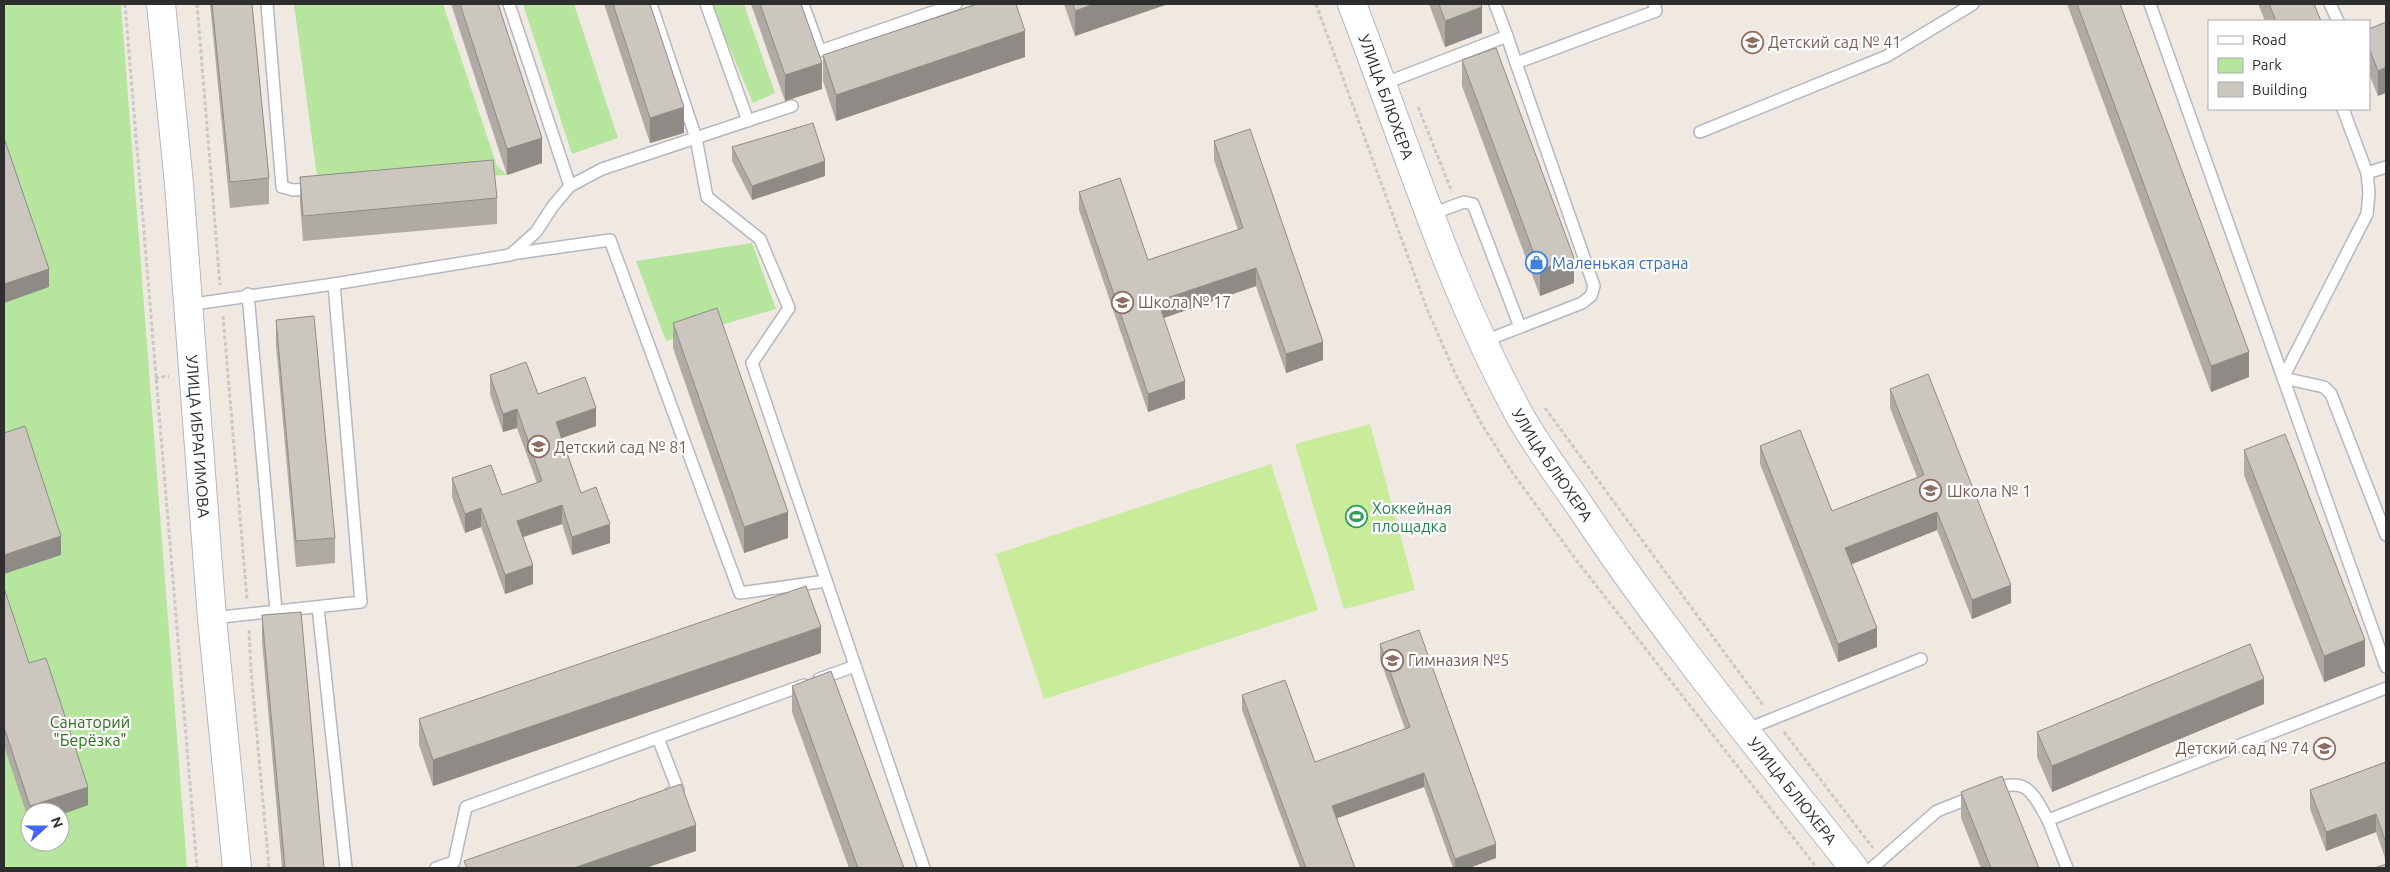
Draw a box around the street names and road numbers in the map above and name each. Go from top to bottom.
street label: УЛИЦА БЛЮХЕРА [1355,32,1418,162]
street label: УЛИЦА ИБРАГИМОВА [183,354,213,519]
street label: УЛИЦА БЛЮХЕРА [1509,405,1597,525]
street label: УЛИЦА БЛЮХЕРА [1745,733,1841,848]

